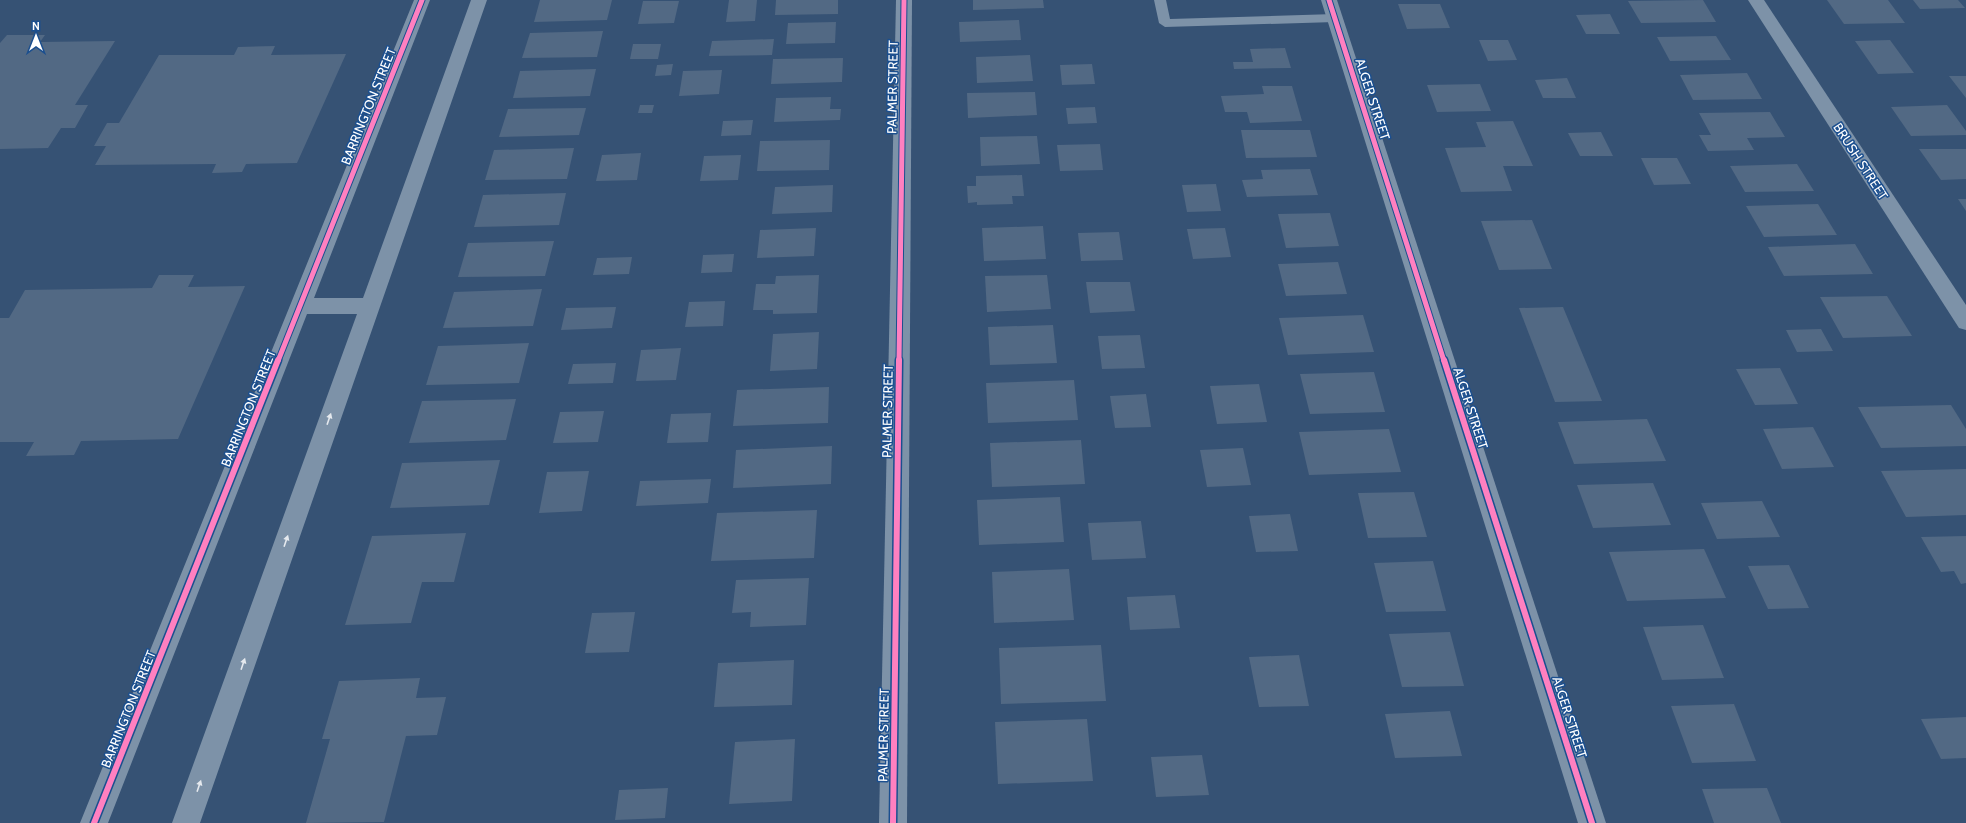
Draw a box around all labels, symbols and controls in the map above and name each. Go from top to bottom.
north arrow [16,16,56,56]
text: N [32,19,40,33]
street label: PALMER STREET [883,40,901,134]
street label: BARRINGTON STREET [337,45,399,167]
street label: ALGER STREET [1352,56,1394,142]
street label: BRUSH STREET [1830,120,1892,202]
street label: BARRINGTON STREET [217,347,279,469]
street label: PALMER STREET [878,364,896,458]
street label: ALGER STREET [1450,365,1492,451]
one-way arrow [327,412,333,424]
one-way arrow [283,535,289,547]
street label: BARRINGTON STREET [97,648,159,770]
one-way arrow [240,657,246,669]
street label: ALGER STREET [1549,674,1591,760]
street label: PALMER STREET [874,688,892,782]
one-way arrow [197,780,203,792]

